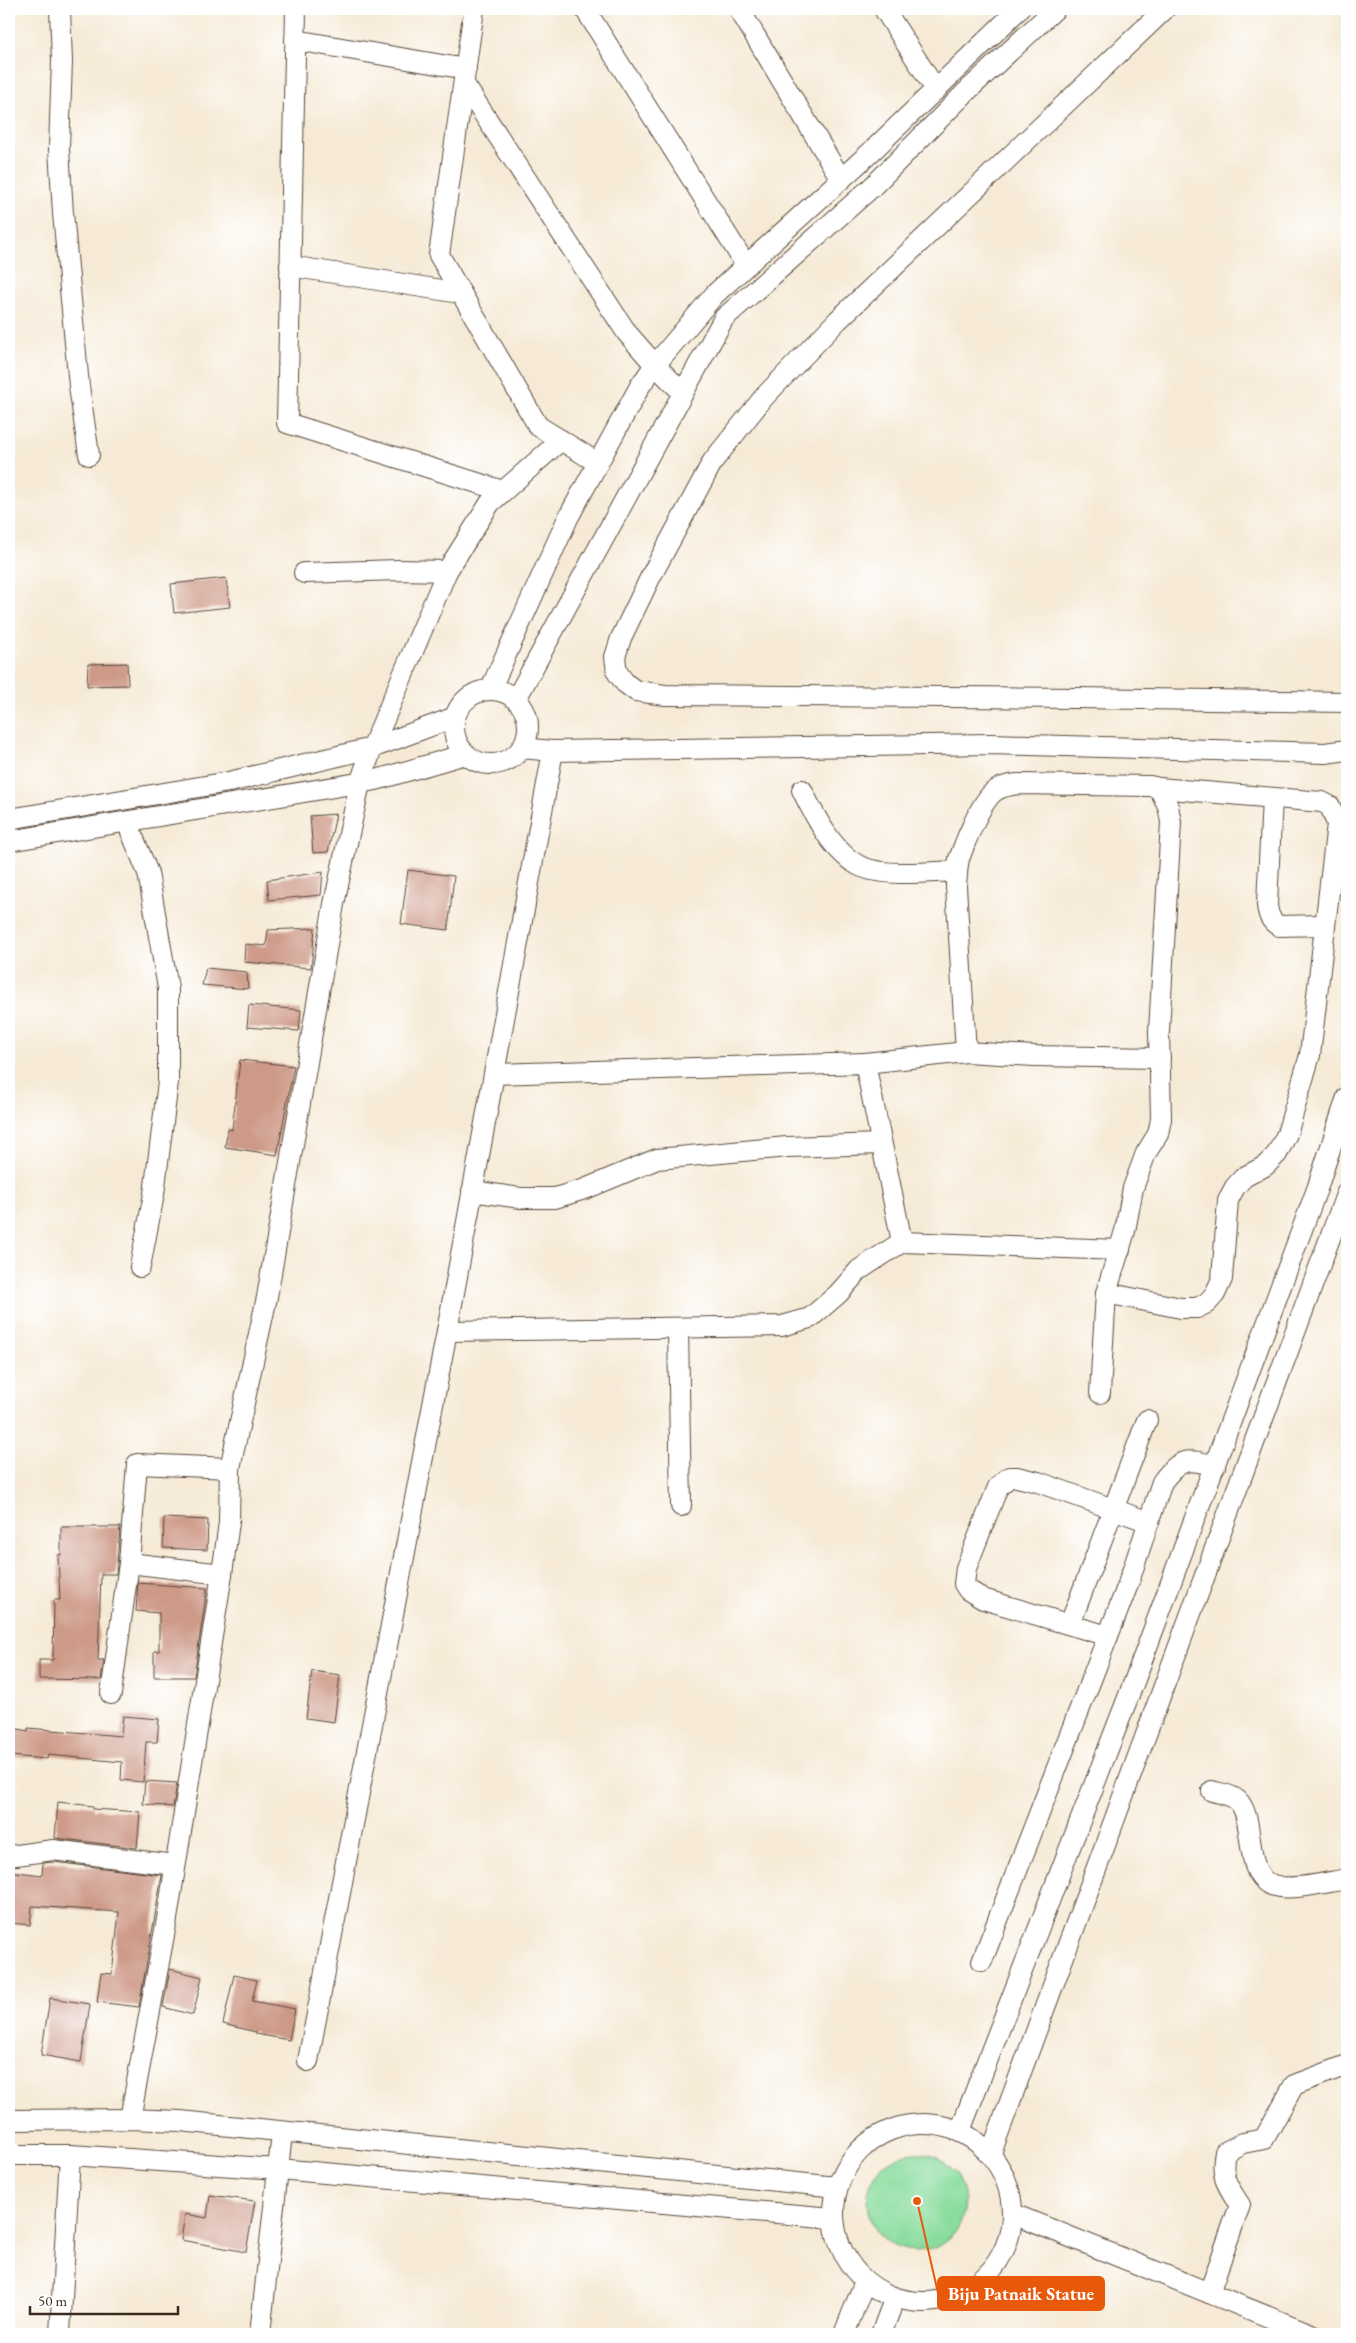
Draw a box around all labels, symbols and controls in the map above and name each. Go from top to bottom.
callout: Biju Patnaik Statue [938,2277,1104,2310]
text: Biju Patnaik Statue [948,2282,1094,2305]
scale bar [30,2283,178,2315]
text: 50 m [38,2291,67,2310]

